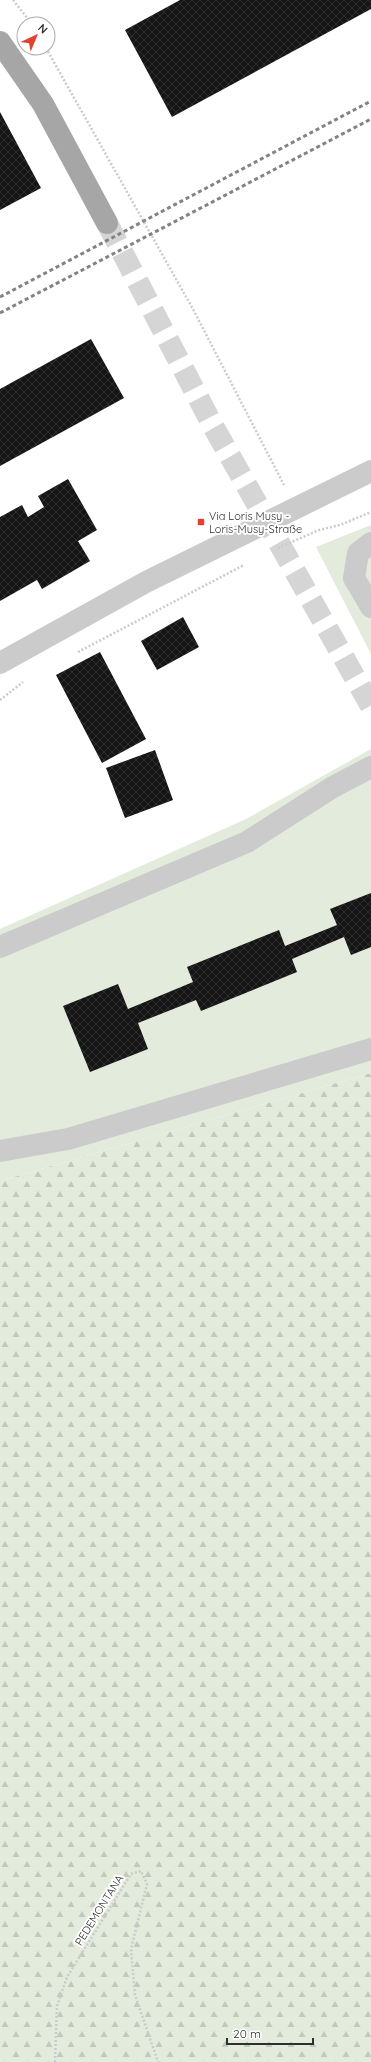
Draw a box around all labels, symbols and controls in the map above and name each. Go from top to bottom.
north arrow [16,16,56,56]
text: N [35,21,51,37]
place label: Via Loris Musy - Loris-Musy-Straße [209,509,302,536]
marker: Via Loris Musy - Loris-Musy-Straße [196,517,206,527]
street label: PEDEMONTANA [72,1872,126,1948]
scale bar [227,2020,313,2046]
text: 20 m [233,2026,261,2041]

